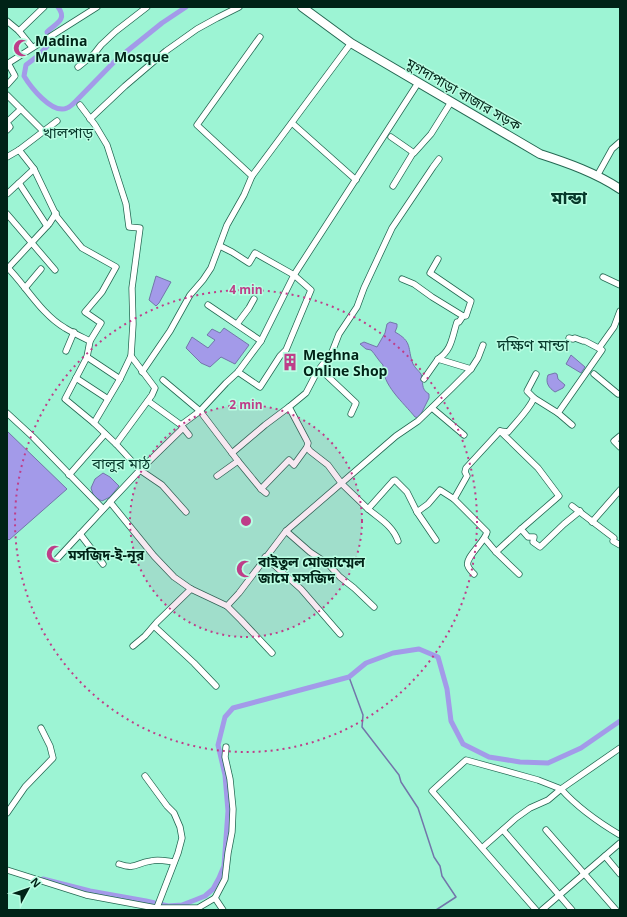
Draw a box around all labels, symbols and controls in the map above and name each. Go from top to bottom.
place label: Madina Munawara Mosque [35,31,169,66]
mosque icon: Madina Munawara Mosque [12,38,32,58]
street label: মুগদাপাড়া বাজার সড়ক [402,53,526,135]
district label: খালপাড় [43,122,93,142]
district label: মান্ডা [550,185,588,209]
text: 4 min [229,281,263,298]
district label: দক্ষিণ মান্ডা [496,334,570,356]
place label: Meghna Online Shop [303,345,388,380]
building icon: Meghna Online Shop [280,352,300,372]
text: 2 min [229,396,263,413]
district label: বালুর মাঠ [91,453,151,473]
centre of rings [239,514,253,528]
mosque icon: মসজিদ-ই-নূর [45,544,65,564]
place label: মসজিদ-ই-নূর [67,545,145,564]
place label: বাইতুল মোজাম্মেল জামে মসজিদ [257,552,365,587]
mosque icon: বাইতুল মোজাম্মেল জামে মসজিদ [235,559,255,579]
north arrow [8,869,48,909]
text: N [27,874,45,891]

